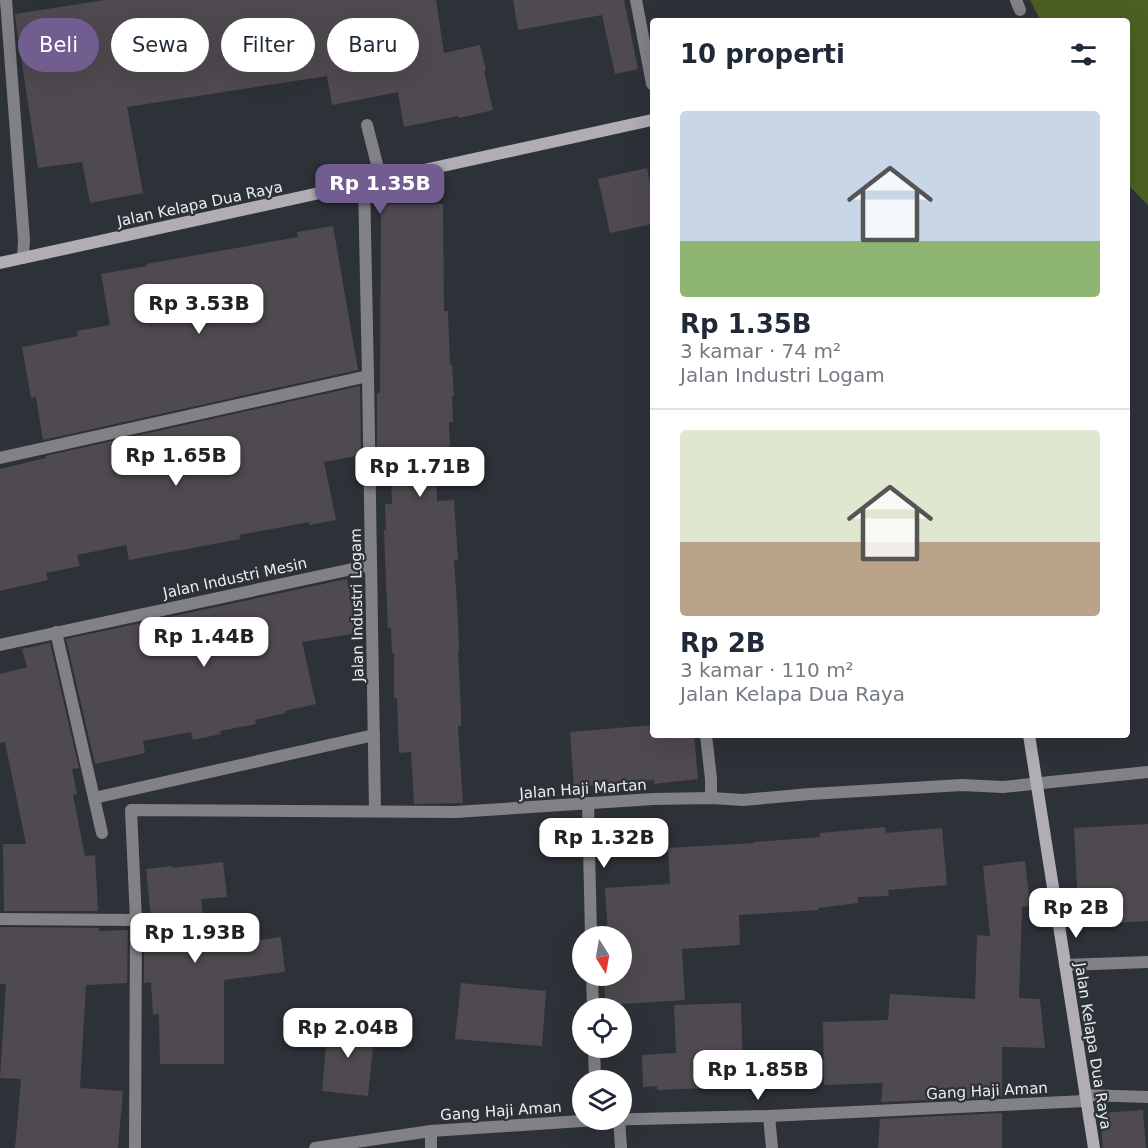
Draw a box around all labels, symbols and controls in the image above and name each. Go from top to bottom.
chip: Beli [18,18,99,72]
chip: Sewa [111,18,209,72]
chip: Filter [221,18,315,72]
chip: Baru [327,18,419,72]
icon: filters [1067,38,1100,71]
text: 10 properti [680,39,845,69]
icon: home [836,150,944,258]
pin: Rp 1.35B [318,164,442,215]
text: Rp 1.35B [329,171,431,195]
street label: Jalan Kelapa Dua Raya [115,178,284,231]
pin: Rp 3.53B [137,284,261,335]
text: Rp 3.53B [148,291,250,315]
text: Rp 1.35B [680,309,812,339]
text: 3 kamar · 74 m² [680,339,841,363]
text: Jalan Industri Logam [680,363,885,387]
pin: Rp 1.65B [114,436,238,487]
text: Rp 1.65B [125,443,227,467]
pin: Rp 1.71B [358,447,482,498]
text: Rp 1.71B [369,454,471,478]
icon: home [836,469,944,577]
street label: Jalan Industri Logam [347,528,367,683]
street label: Jalan Industri Mesin [160,554,309,602]
pin: Rp 1.44B [142,617,266,668]
text: Rp 1.44B [153,624,255,648]
text: Rp 2B [680,628,766,658]
text: 3 kamar · 110 m² [680,658,854,682]
text: Jalan Kelapa Dua Raya [680,682,905,706]
street label: Jalan Haji Martan [518,776,647,803]
pin: Rp 1.32B [542,818,666,869]
text: Rp 1.32B [553,825,655,849]
pin: Rp 2B [1034,888,1118,939]
text: Rp 2B [1043,895,1109,919]
pin: Rp 1.93B [133,913,257,964]
text: Rp 1.93B [144,920,246,944]
north arrow [572,926,632,986]
map controls [572,926,632,1130]
street label: Jalan Kelapa Dua Raya [1071,960,1115,1131]
button: locate [572,998,632,1058]
pin: Rp 2.04B [286,1008,410,1059]
text: Rp 2.04B [297,1015,399,1039]
pin: Rp 1.85B [696,1050,820,1101]
text: Rp 1.85B [707,1057,809,1081]
button: layers [572,1070,632,1130]
street label: Gang Haji Aman [926,1079,1048,1103]
street label: Gang Haji Aman [440,1098,562,1124]

